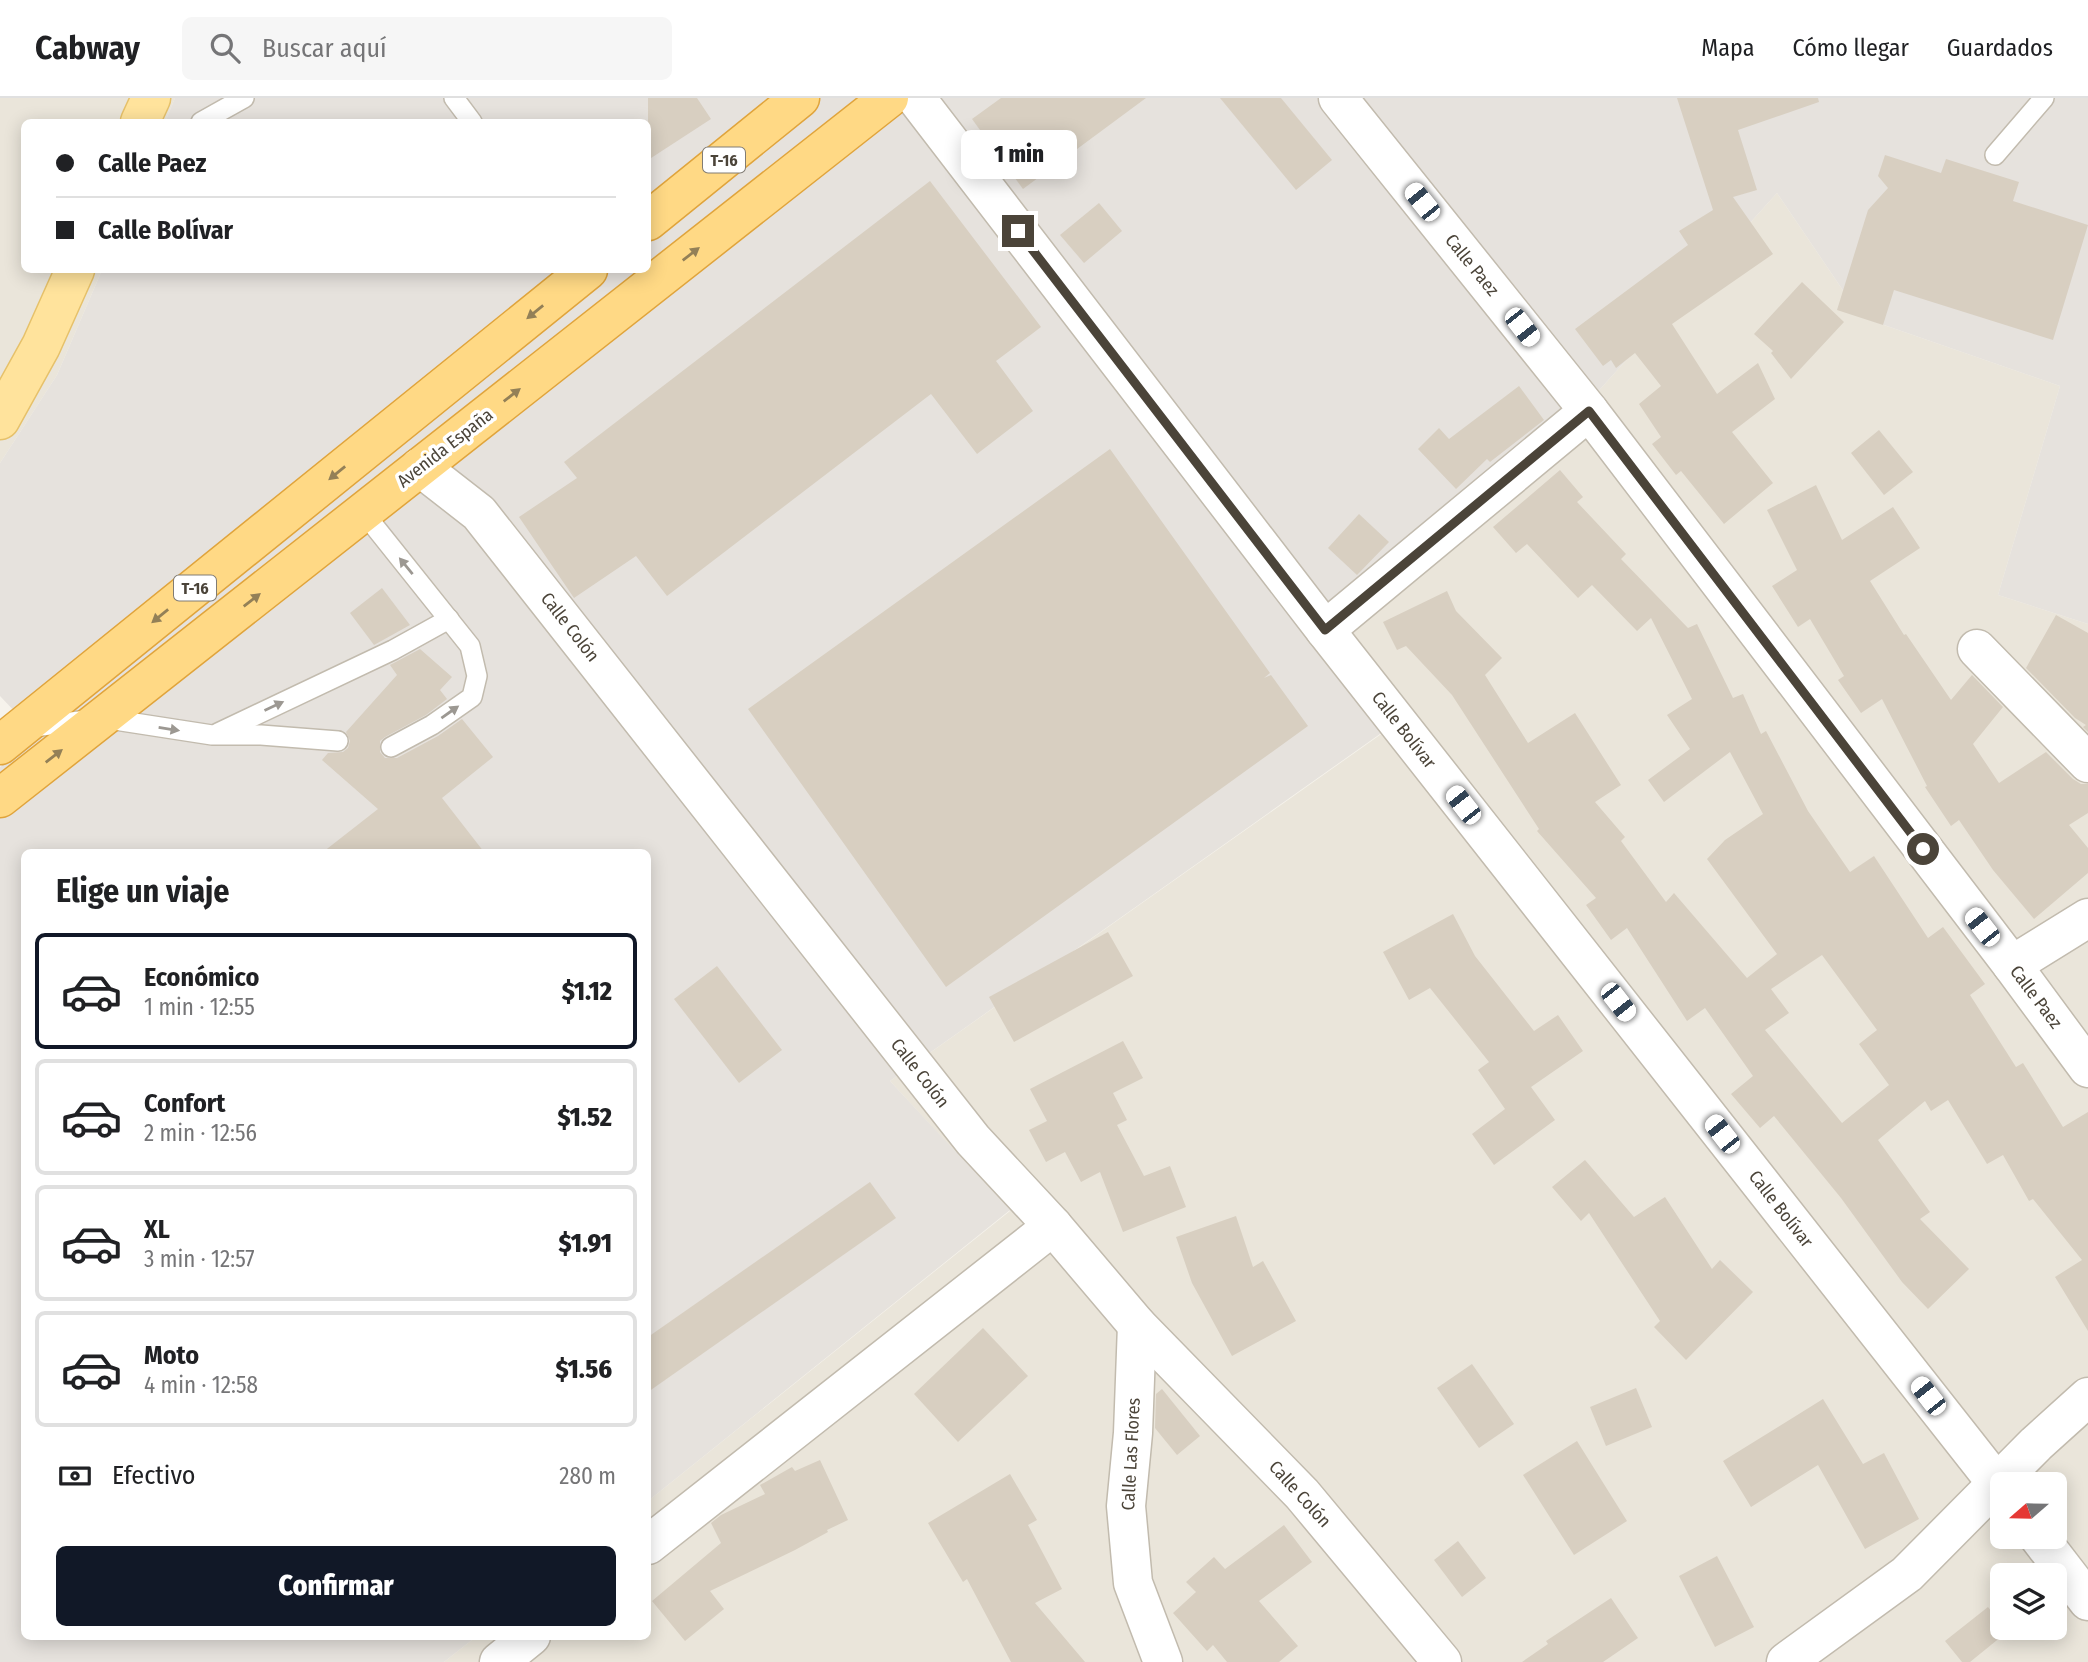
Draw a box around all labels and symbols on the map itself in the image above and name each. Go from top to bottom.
callout: 1 min [960,130,1076,178]
road number: T-16 [703,148,745,172]
car [1401,179,1444,225]
route end [1002,215,1034,247]
street label: Calle Paez [1440,230,1504,300]
one-way arrow [682,246,700,261]
car [1501,304,1544,350]
one-way arrow [527,305,545,320]
one-way arrow [503,387,521,402]
street label: Avenida España [393,404,497,492]
one-way arrow [329,465,347,480]
one-way arrow [399,557,414,574]
road number: T-16 [174,575,216,601]
street label: Calle Colón [536,588,604,666]
one-way arrow [242,592,260,607]
one-way arrow [152,608,170,623]
street label: Calle Bolívar [1367,687,1441,773]
one-way arrow [264,701,284,712]
one-way arrow [441,705,459,719]
one-way arrow [158,723,180,734]
one-way arrow [44,748,62,763]
car [1442,782,1485,828]
route start [1907,833,1939,865]
car [1961,904,2004,950]
street label: Calle Paez [2005,961,2067,1033]
car [1597,979,1640,1025]
street label: Calle Colón [886,1034,954,1112]
car [1701,1111,1744,1157]
street label: Calle Bolívar [1744,1166,1818,1252]
car [1907,1373,1950,1419]
street label: Calle Las Flores [1117,1397,1145,1511]
street label: Calle Colón [1264,1456,1336,1532]
north arrow [1990,1472,2067,1549]

